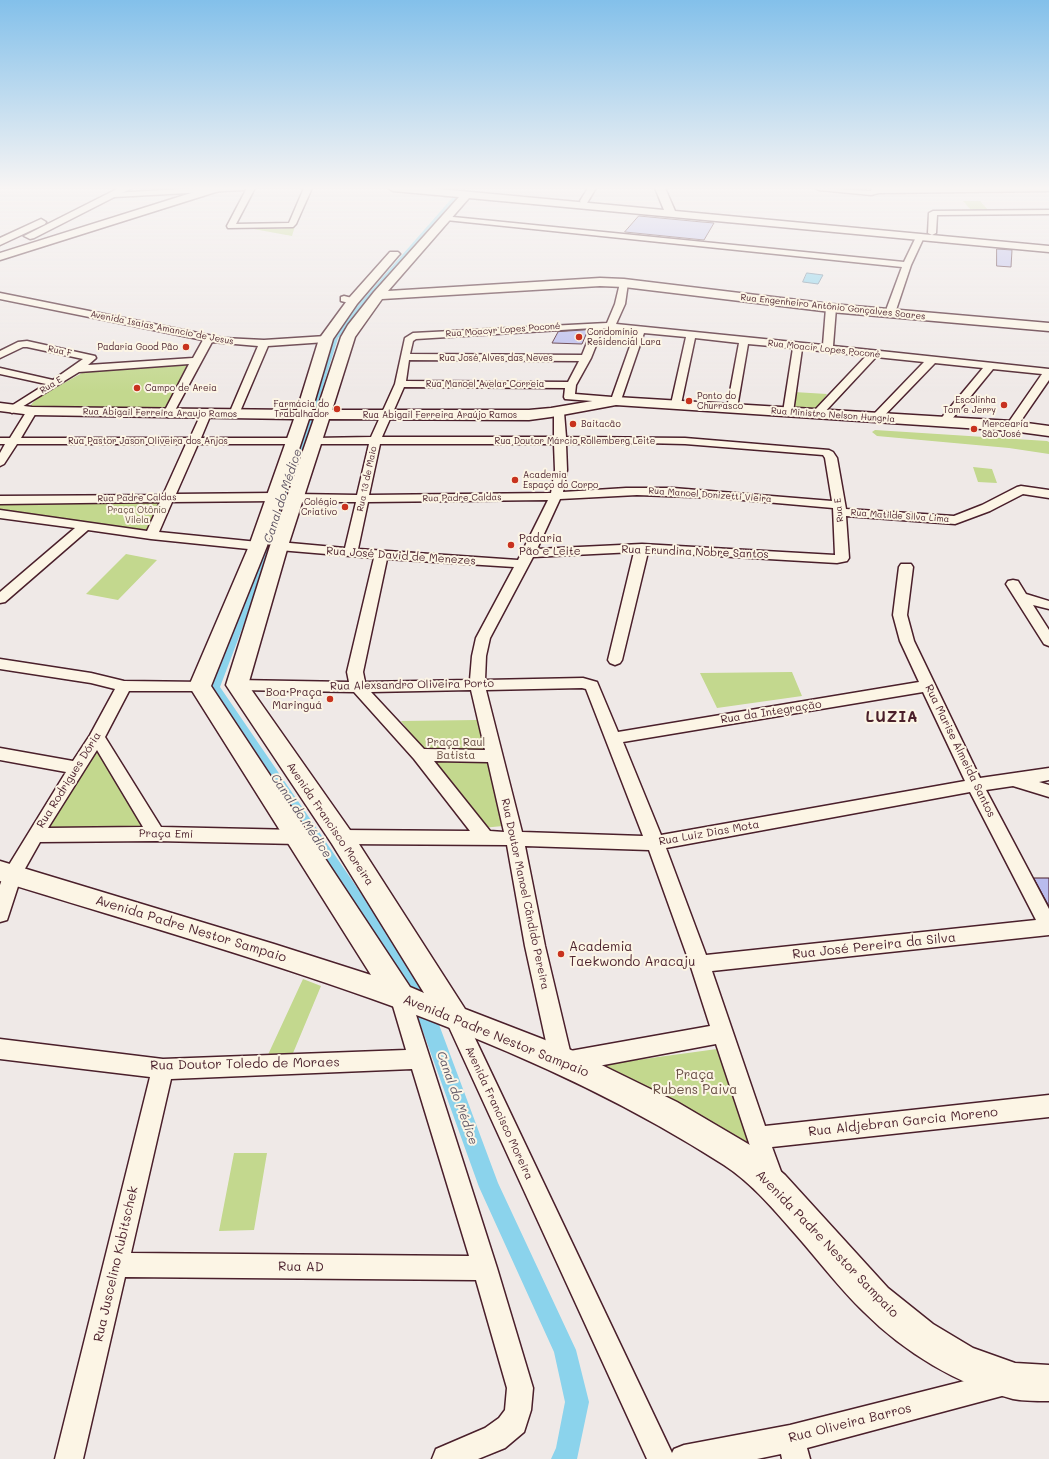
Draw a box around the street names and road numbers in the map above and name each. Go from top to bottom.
street label: Rua Engenheiro Antônio Gonçalves Soares [740,292,926,322]
street label: Avenida Isaías Amancio de Jesus [89,309,235,347]
street label: Rua Moacyr Lopes Poconé [445,321,561,339]
street label: Rua Moacir Lopes Poconé [767,338,881,360]
street label: Rua F [47,343,73,359]
street label: Rua José Alves das Neves [439,353,553,363]
street label: Rua E [38,374,64,396]
street label: Rua Manoel Avelar Correia [426,379,544,389]
street label: Rua Ministro Nelson Hungria [771,405,895,425]
street label: Rua Abigail Ferreira Araujo Ramos [83,406,237,420]
street label: Rua Abigail Ferreira Araújo Ramos [363,410,517,420]
street label: Rua Pastor Jason Oliveira dos Anjos [68,436,228,446]
street label: Rua Doutor Márcio Rollemberg Leite [495,436,655,446]
street label: Rua 13 de Maio [355,445,379,513]
street label: Rua Manoel Donizetti Vieira [648,485,772,505]
street label: Rua Padre Caldas [97,492,177,504]
street label: Rua Padre Caldas [422,492,502,504]
street label: Rua E [832,497,846,523]
street label: Rua Matilde Silva Lima [850,507,950,525]
street label: Rua Erundina Nobre Santos [621,543,769,561]
street label: Rua José David de Menezes [326,544,476,568]
street label: Rua Alexsandro Oliveira Porto [330,677,494,693]
street label: Rua Marise Almeida Santos [922,682,998,820]
street label: Rua da Integração [720,698,822,726]
street label: Rua Rodrigues Dória [34,730,104,830]
street label: Avenida Francisco Moreira [284,760,376,888]
street label: Rua Doutor Manoel Cândido Pereira [498,797,552,991]
street label: Rua Luiz Dias Mota [658,818,760,848]
street label: Praça Emi [139,827,193,841]
street label: Avenida Padre Nestor Sampaio [94,892,288,966]
street label: Rua José Pereira da Silva [791,930,957,962]
street label: Avenida Padre Nestor Sampaio [401,991,591,1081]
street label: Avenida Francisco Moreira [462,1044,536,1182]
street label: Rua Doutor Toledo de Moraes [150,1055,340,1073]
street label: Rua Aldjebran Garcia Moreno [807,1104,999,1140]
street label: Avenida Padre Nestor Sampaio [752,1167,902,1321]
street label: Rua Juscelino Kubitschek [90,1185,142,1343]
street label: Rua AD [278,1259,324,1275]
street label: Rua Oliveira Barros [787,1400,913,1446]

